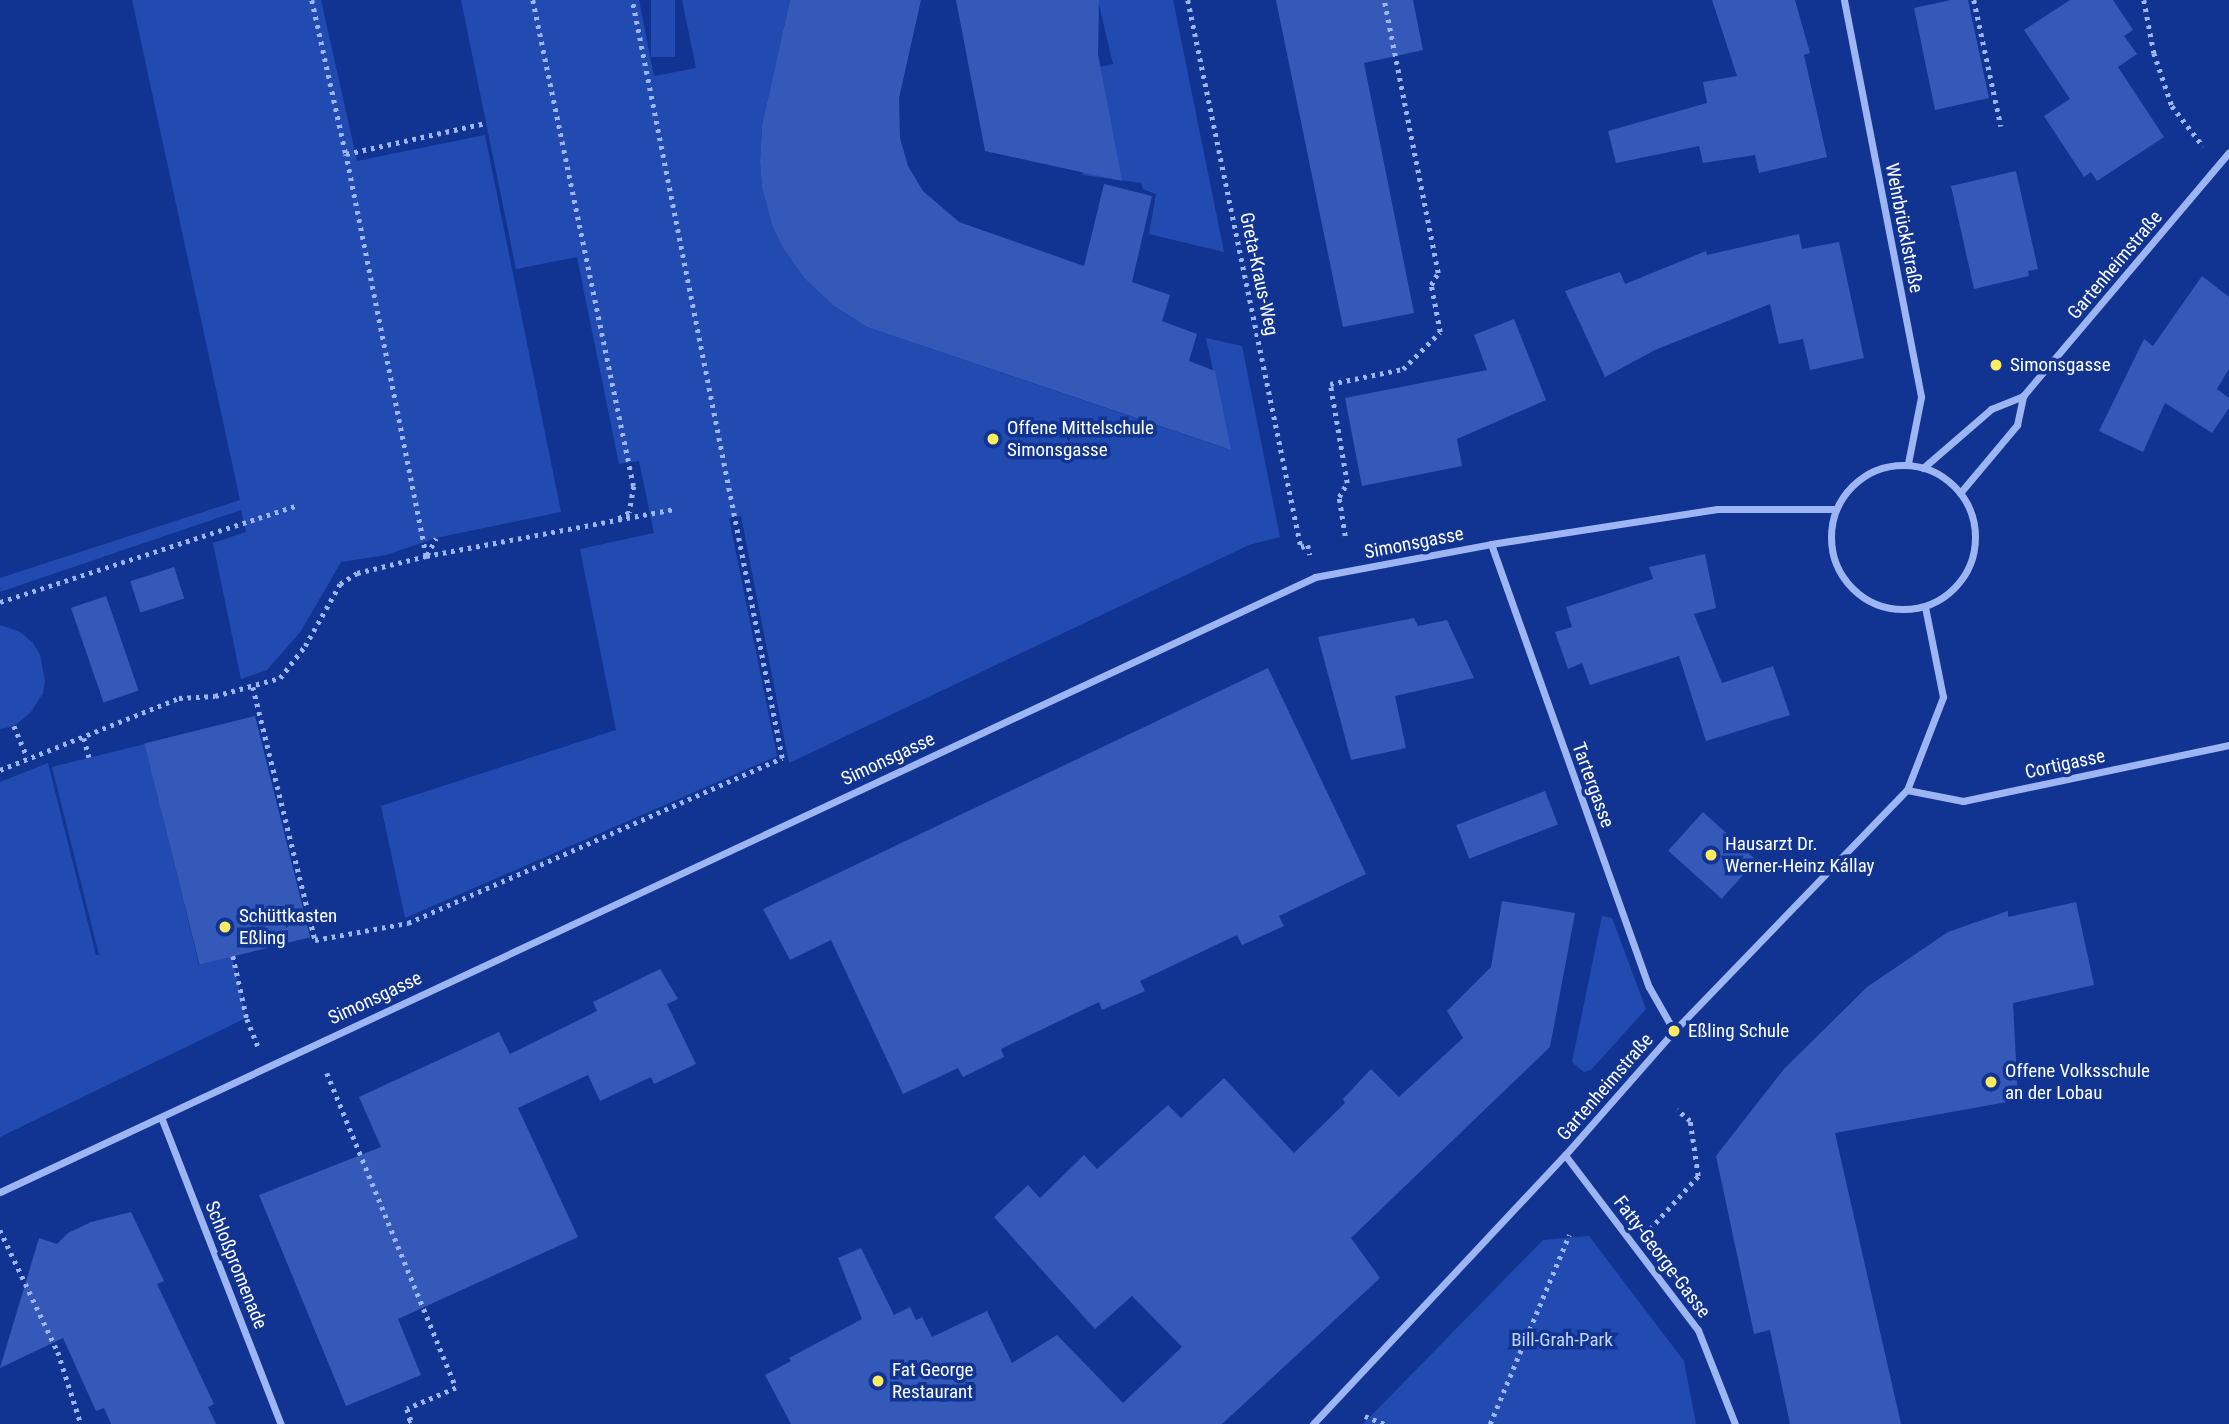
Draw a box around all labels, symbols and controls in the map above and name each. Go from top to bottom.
street label: Wehrbrücklstraße [1880,161,1928,295]
street label: Gartenheimstraße [2063,206,2167,324]
street label: Greta-Kraus-Weg [1235,210,1283,338]
place label: Simonsgasse [2010,354,2111,376]
marker: Simonsgasse [1988,357,2004,373]
place label: Offene Mittelschule Simonsgasse [1007,417,1154,461]
marker: Offene Mittelschule Simonsgasse [985,431,1001,447]
street label: Simonsgasse [1362,522,1466,564]
street label: Simonsgasse [838,727,938,791]
street label: Tartergasse [1567,739,1619,831]
street label: Cortigasse [2023,744,2107,784]
place label: Hausarzt Dr. Werner-Heinz Kállay [1725,833,1875,877]
marker: Hausarzt Dr. Werner-Heinz Kállay [1703,847,1719,863]
place label: Schüttkasten Eßling [239,905,337,949]
marker: Schüttkasten Eßling [217,919,233,935]
street label: Simonsgasse [325,966,425,1030]
place label: Eßling Schule [1688,1020,1789,1042]
marker: Eßling Schule [1666,1023,1682,1039]
street label: Gartenheimstraße [1552,1029,1658,1145]
place label: Offene Volksschule an der Lobau [2005,1060,2150,1104]
marker: Offene Volksschule an der Lobau [1983,1074,1999,1090]
street label: Fatty-George-Gasse [1609,1192,1715,1322]
street label: Schloßpromenade [200,1198,272,1332]
park label: Bill-Grah-Park [1511,1329,1613,1351]
place label: Fat George Restaurant [892,1359,973,1403]
marker: Fat George Restaurant [870,1373,886,1389]

